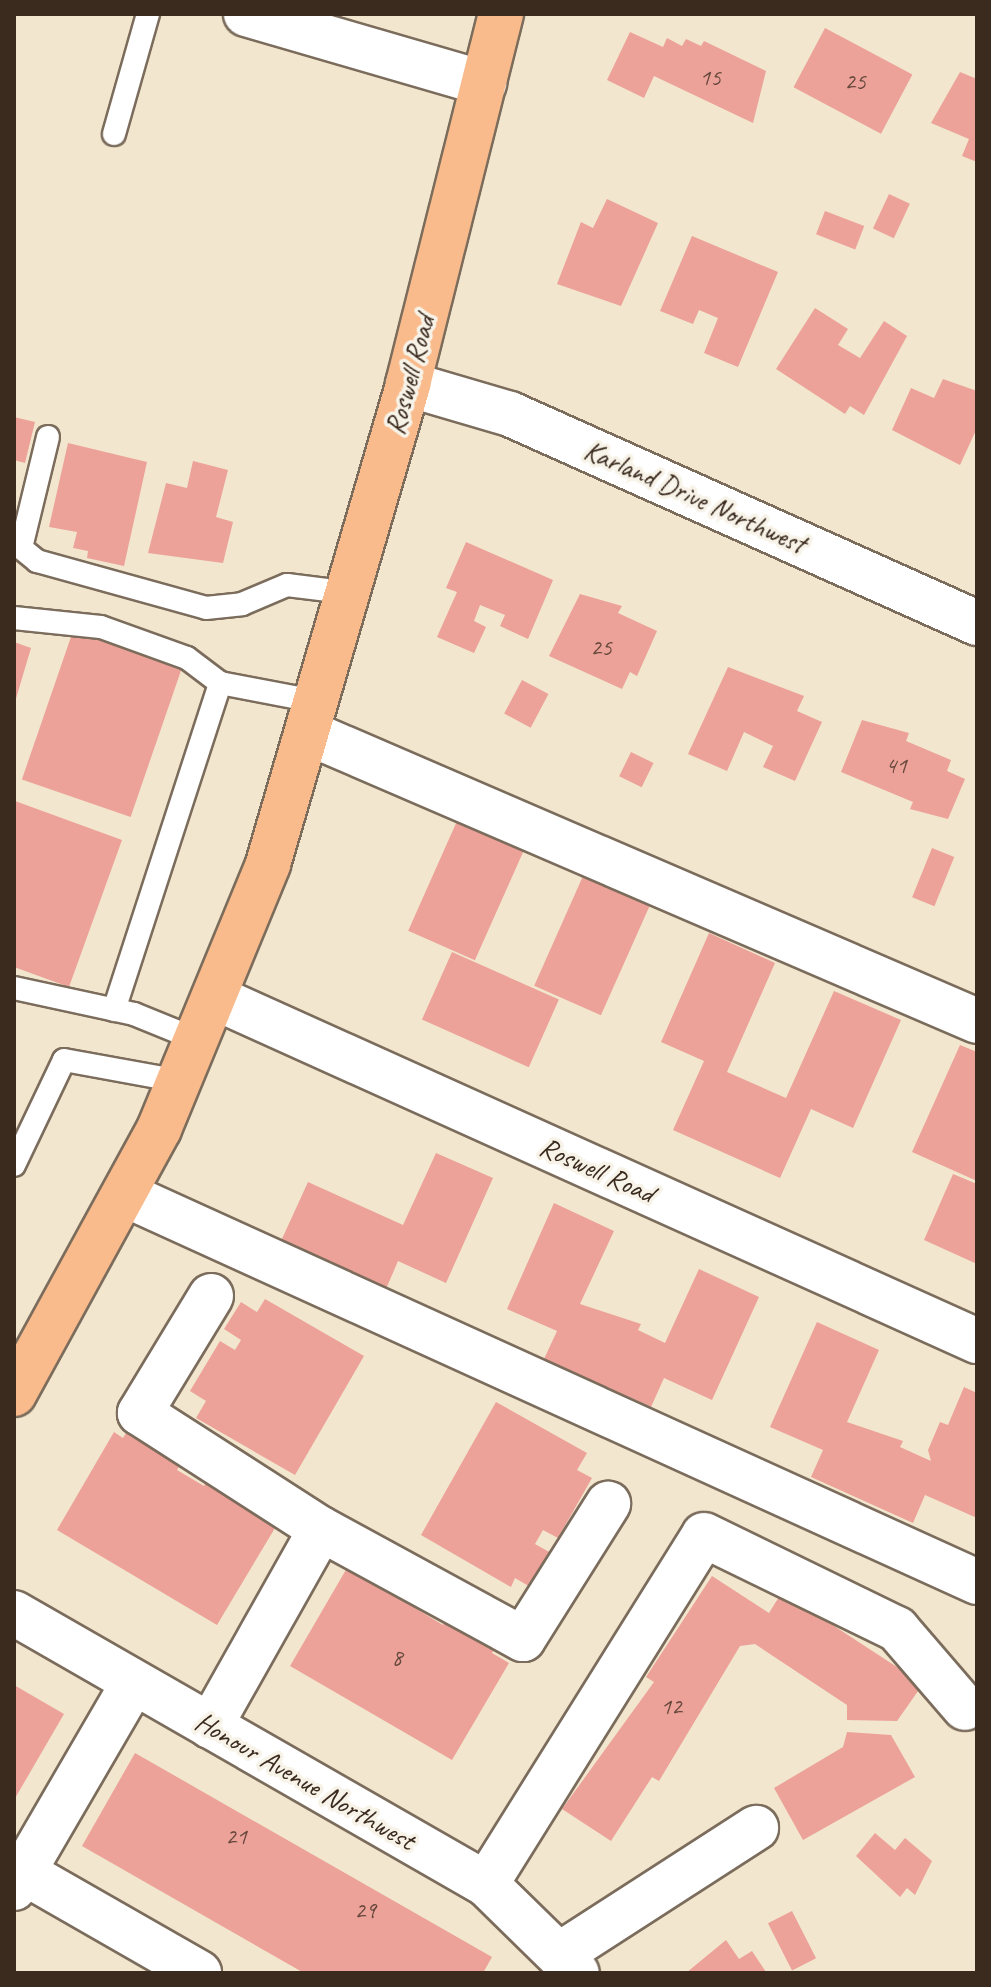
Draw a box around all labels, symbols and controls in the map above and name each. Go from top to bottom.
house number: 15 [699,64,721,92]
house number: 25 [844,68,866,96]
street label: Roswell Road [378,312,442,438]
street label: Karland Drive Northwest [579,433,811,561]
house number: 25 [590,634,612,662]
house number: 41 [885,752,907,780]
street label: Roswell Road [535,1130,659,1210]
house number: 8 [392,1644,402,1672]
house number: 12 [660,1693,682,1721]
street label: Honour Avenue Northwest [189,1705,421,1857]
house number: 21 [225,1823,247,1851]
house number: 29 [354,1897,376,1925]

